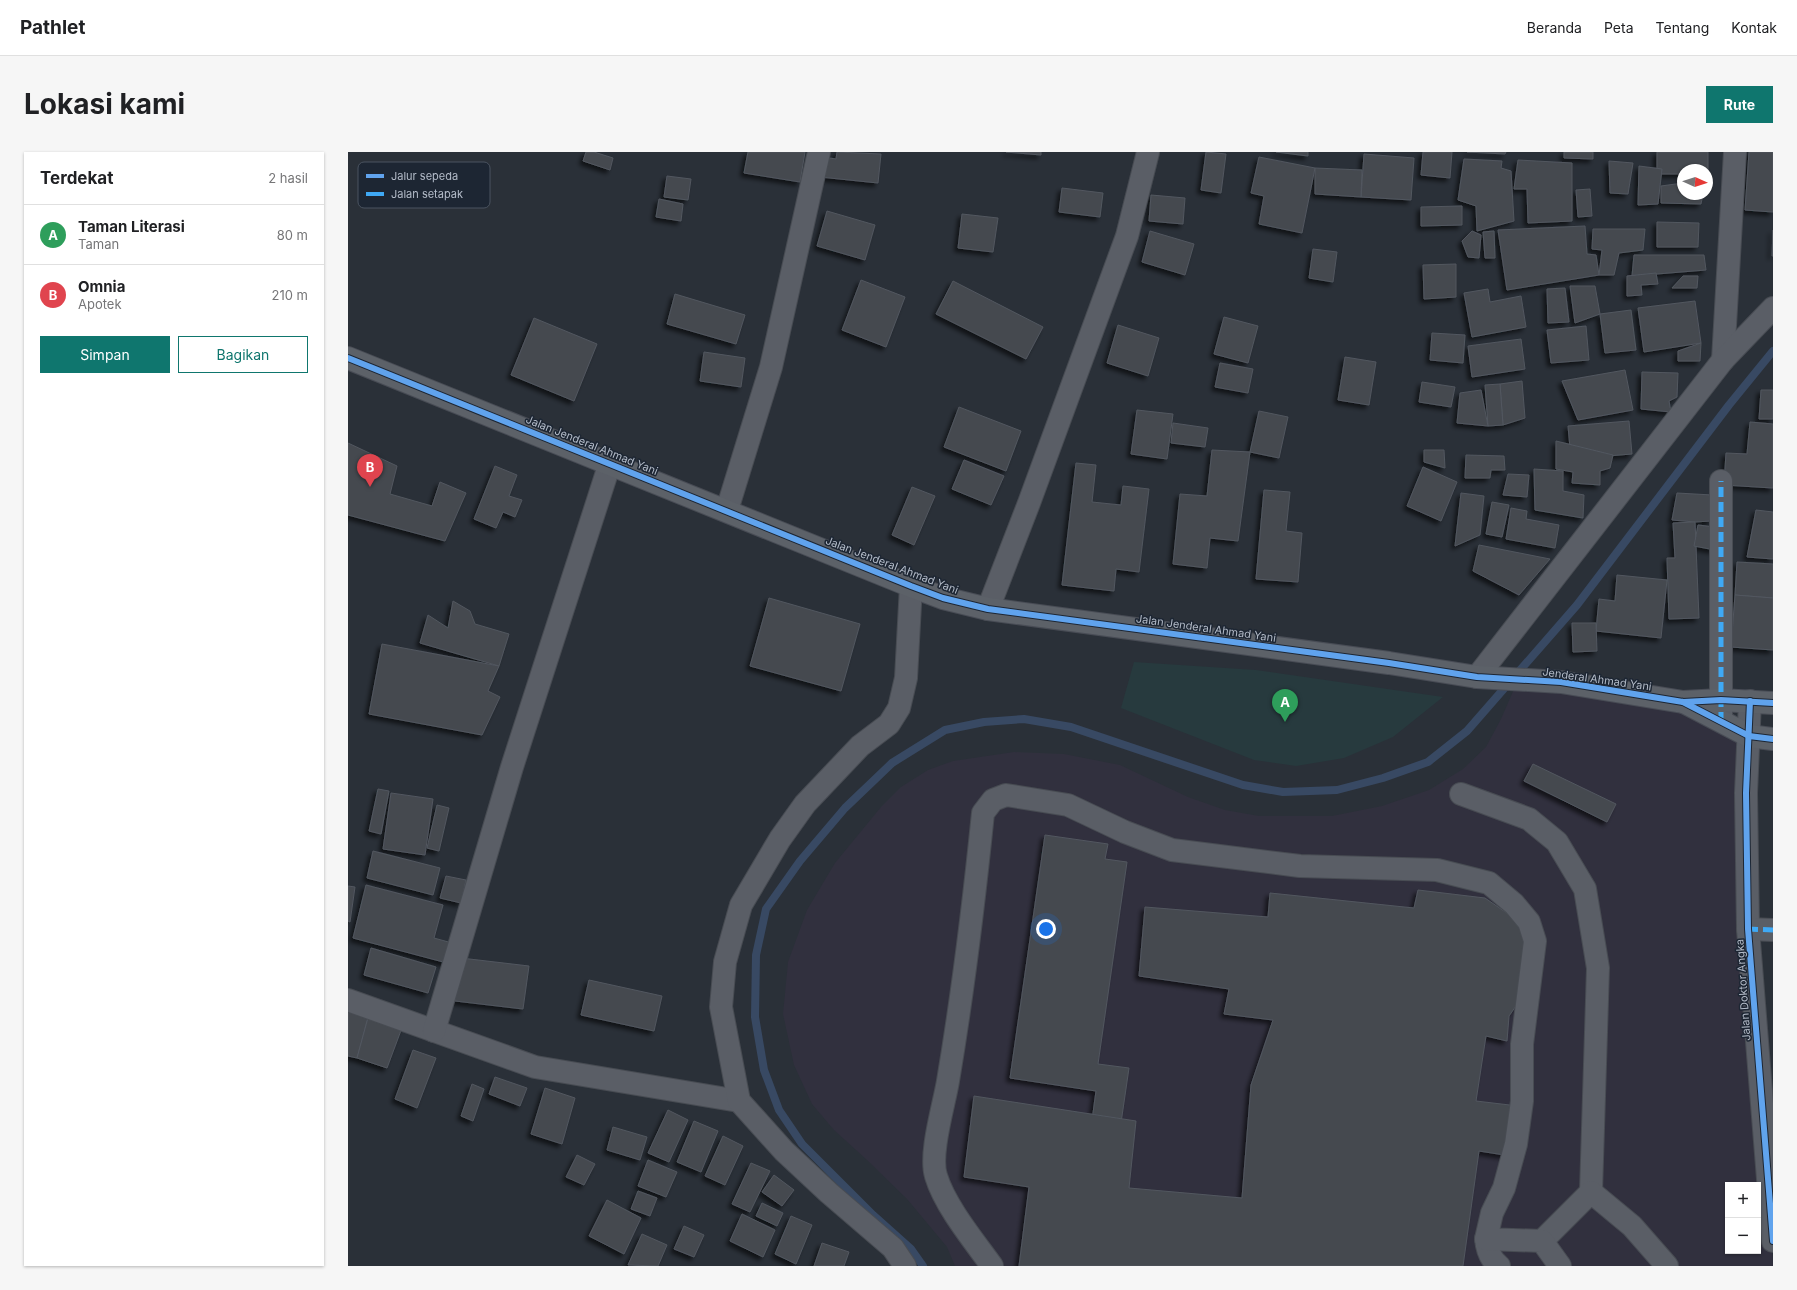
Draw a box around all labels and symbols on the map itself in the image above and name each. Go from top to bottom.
legend [358,162,490,208]
north arrow [1677,164,1713,200]
text: Jalur sepeda [391,169,458,183]
text: Jalan setapak [391,187,463,201]
street label: Jalan Jenderal Ahmad Yani [524,412,660,478]
pin: B [357,454,383,487]
street label: Jalan Jenderal Ahmad Yani [824,533,960,597]
street label: Jalan Jenderal Ahmad Yani [1135,611,1277,645]
street label: Jenderal Ahmad Yani [1541,664,1653,694]
pin: A [1272,689,1298,722]
your location [1036,919,1056,939]
street label: Jalan Doktor Angka [1732,939,1754,1041]

